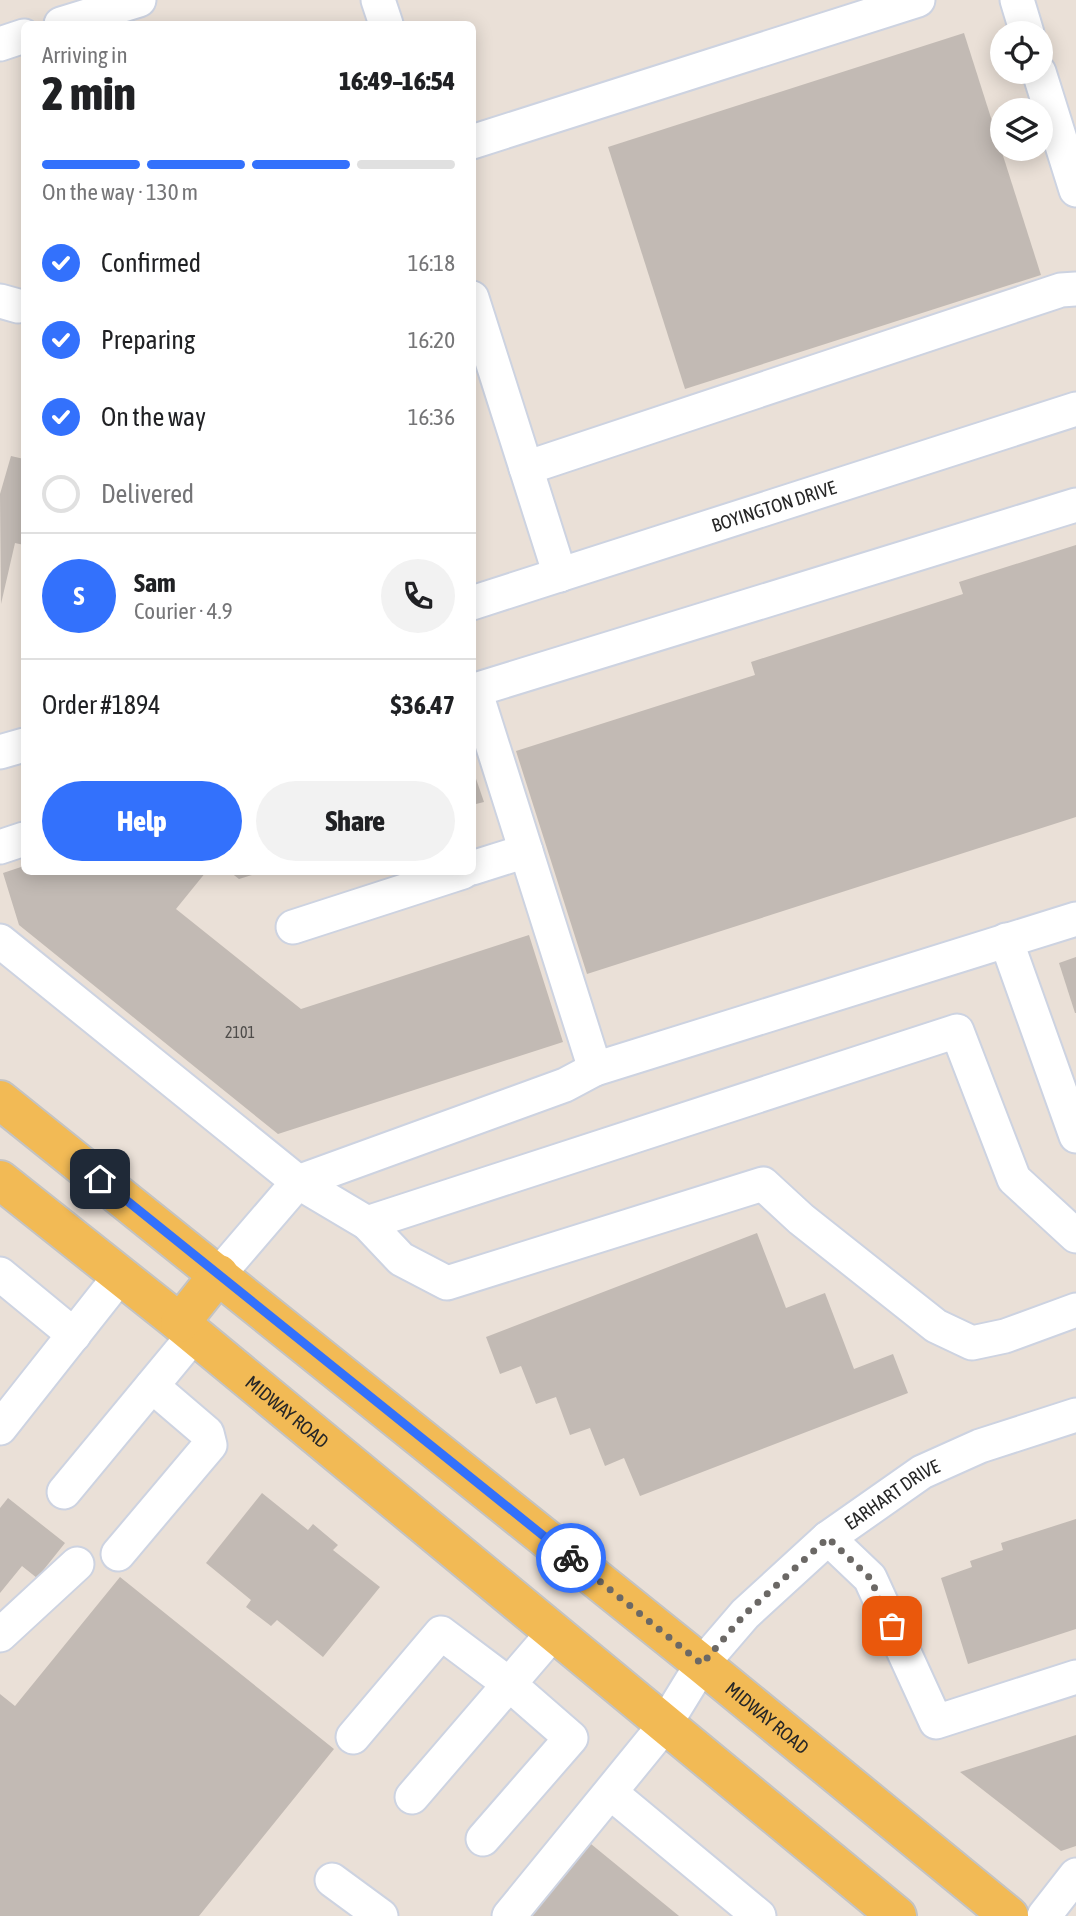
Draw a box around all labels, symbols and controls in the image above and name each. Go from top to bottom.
map controls [990,21,1053,161]
button: locate [990,21,1053,84]
text: Arriving in [42,42,128,68]
text: 16:49–16:54 [339,66,455,96]
text: 2 min [42,67,136,120]
button: layers [990,98,1053,161]
text: On the way · 130 m [42,179,198,205]
icon: check [42,244,80,282]
text: Confirmed [101,248,201,278]
text: 16:18 [408,250,455,276]
icon: check [42,321,80,359]
text: Preparing [101,325,195,355]
text: 16:20 [408,327,455,353]
icon: check [42,398,80,436]
text: On the way [101,402,206,432]
text: 16:36 [408,404,455,430]
street label: BOYINGTON DRIVE [709,476,839,536]
text: Delivered [101,479,194,509]
button: phone [381,559,455,633]
text: Sam [134,568,176,598]
text: S [74,581,84,611]
text: Courier · 4.9 [134,598,233,624]
text: Order #1894 [42,690,161,720]
text: $36.47 [391,690,455,720]
button: Help [42,781,242,861]
button: Share [256,781,455,861]
house number: 2101 [225,1023,255,1041]
pin [70,1149,130,1209]
icon: home [81,1160,119,1198]
street label: MIDWAY ROAD [241,1371,333,1452]
street label: EARHART DRIVE [840,1455,943,1534]
courier [536,1523,606,1593]
icon: bike [552,1539,590,1577]
pin [862,1596,922,1656]
icon: bag [873,1607,911,1645]
street label: MIDWAY ROAD [721,1677,813,1758]

